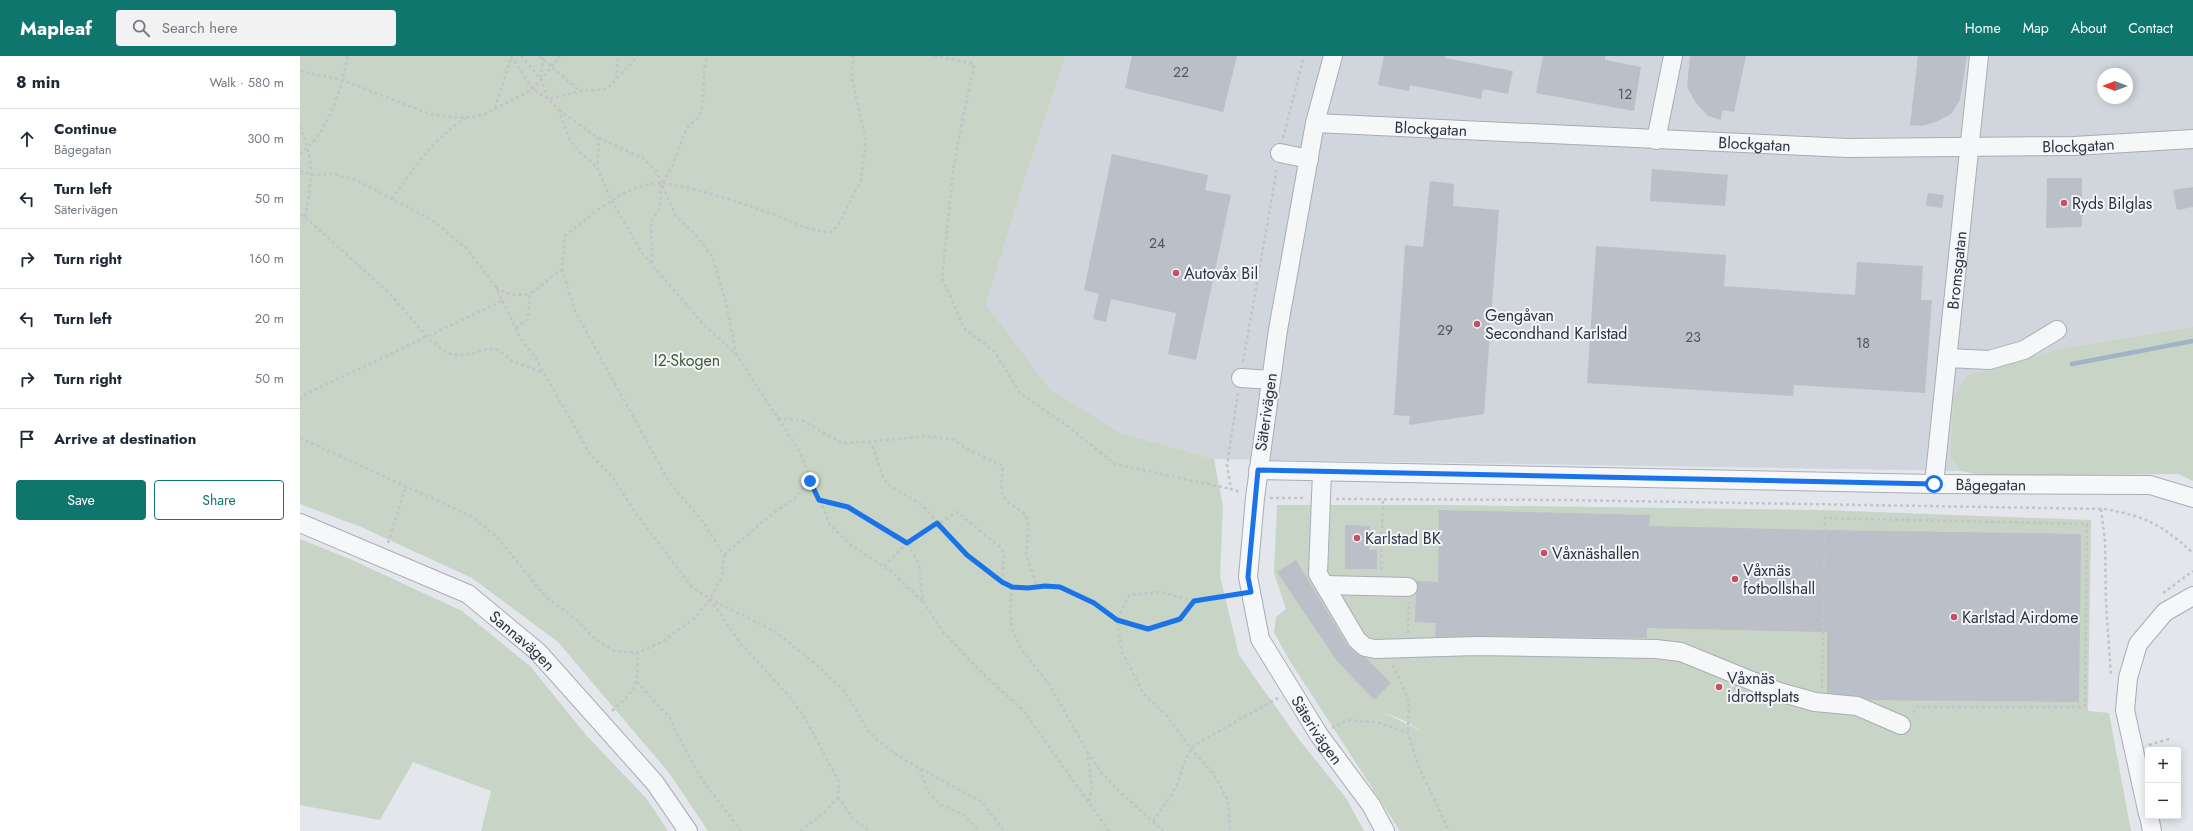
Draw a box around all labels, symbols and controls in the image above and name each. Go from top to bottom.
search box [116,10,396,46]
text: Mapleaf [20,15,92,42]
icon: search [130,17,152,39]
text: Search here [162,17,238,39]
text: Home [1965,18,2001,38]
text: Map [2023,18,2049,38]
text: About [2071,18,2106,38]
text: Contact [2128,18,2173,38]
house number: 22 [1173,62,1189,82]
north arrow [2097,68,2133,104]
text: 8 min [16,70,60,94]
text: Walk · 580 m [209,73,284,92]
house number: 12 [1618,84,1632,104]
street label: Blockgatan [1394,115,1468,142]
text: Continue [54,118,117,140]
icon: ahead [16,128,38,150]
text: 300 m [247,129,284,148]
street label: Blockgatan [1718,130,1791,157]
street label: Blockgatan [2042,132,2115,158]
text: Bågegatan [54,140,112,159]
text: Turn left [54,178,112,200]
icon: left [16,188,38,210]
text: 50 m [255,189,284,208]
place label: Ryds Bilglas [2072,192,2152,215]
marker: Ryds Bilglas [2059,198,2069,208]
text: Säterivägen [54,200,118,219]
street label: Bromsgatan [1941,230,1972,310]
house number: 24 [1149,233,1165,253]
icon: right [16,248,38,270]
text: Turn right [54,248,122,270]
text: 160 m [249,249,284,268]
place label: Autovåx Bil [1184,262,1258,285]
marker: Autovåx Bil [1171,268,1181,278]
place label: Gengåvan Secondhand Karlstad [1485,304,1627,345]
icon: left [16,308,38,330]
text: Turn left [54,308,112,330]
text: 20 m [255,309,284,328]
marker: Gengåvan Secondhand Karlstad [1472,319,1482,329]
house number: 29 [1437,320,1453,340]
house number: 23 [1685,327,1701,347]
house number: 18 [1856,333,1870,353]
park label: I2-Skogen [654,349,720,372]
icon: right [16,368,38,390]
text: Turn right [54,368,122,390]
text: 50 m [255,369,284,388]
street label: Säterivägen [1249,371,1283,453]
icon: arrive [16,428,38,450]
text: Arrive at destination [54,428,196,450]
route end [801,472,819,490]
street label: Bågegatan [1955,473,2026,496]
route start [1925,475,1943,493]
button: Save [16,480,146,520]
button: Share [154,480,284,520]
place label: Karlstad BK [1365,527,1441,550]
marker: Karlstad BK [1352,533,1362,543]
place label: Våxnäshallen [1552,542,1640,565]
marker: Våxnäshallen [1539,548,1549,558]
place label: Våxnäs fotbollshall [1743,559,1815,600]
marker: Våxnäs fotbollshall [1730,574,1740,584]
street label: Sannavägen [484,605,561,676]
place label: Karlstad Airdome [1962,606,2079,629]
marker: Karlstad Airdome [1949,612,1959,622]
place label: Våxnäs idrottsplats [1727,667,1799,708]
marker: Våxnäs idrottsplats [1714,682,1724,692]
street label: Säterivägen [1286,691,1349,769]
map controls [2145,747,2181,819]
button: + [2145,747,2181,783]
button: − [2145,783,2181,819]

